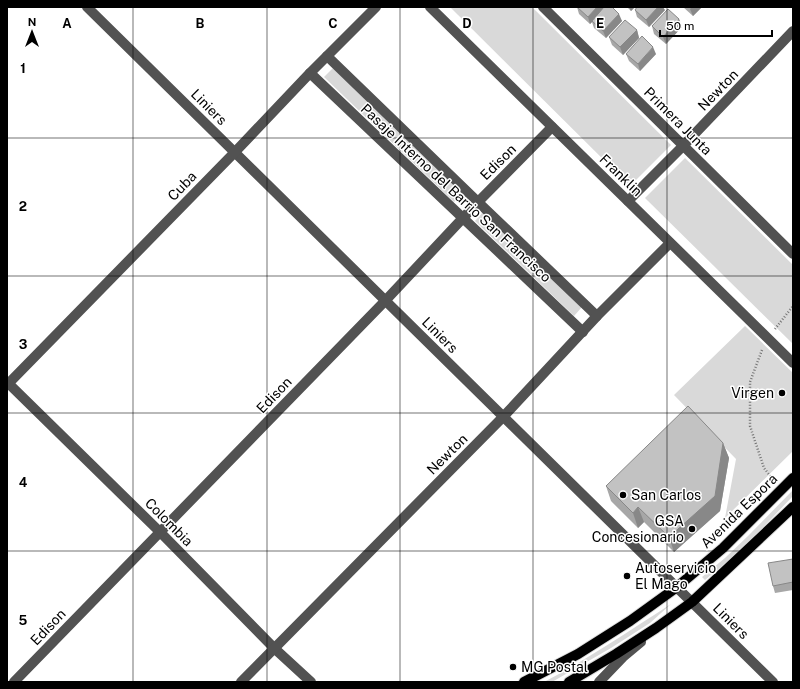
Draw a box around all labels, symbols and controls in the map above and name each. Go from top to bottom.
north arrow [12,12,52,52]
scale bar [660,12,772,38]
text: N [28,16,36,28]
text: A [62,16,72,31]
text: B [196,16,205,31]
text: C [328,16,338,31]
text: D [462,16,472,31]
text: E [596,16,604,31]
text: 50 m [666,19,694,33]
text: 1 [20,61,26,76]
street label: Newton [695,66,741,114]
street label: Primera Junta [641,84,715,158]
street label: Liniers [188,86,230,128]
street label: Pasaje Interno del Barrio San Francisco [358,101,554,285]
street label: Edison [477,141,519,183]
street label: Franklin [596,151,646,199]
street label: Cuba [164,168,200,204]
text: 2 [19,199,27,214]
street label: Liniers [419,314,461,356]
text: 3 [19,337,28,352]
street label: Edison [253,374,295,416]
place label: Virgen [731,385,774,401]
marker: Virgen [777,388,787,398]
street label: Newton [423,430,471,478]
street label: Avenida Espora [698,471,780,551]
text: 4 [19,475,28,490]
place label: San Carlos [631,487,701,503]
marker: San Carlos [618,490,628,500]
street label: Colombia [142,495,196,549]
place label: GSA Concesionario [592,513,684,545]
marker: GSA Concesionario [687,524,697,534]
place label: Autoservicio El Mago [635,560,716,592]
marker: Autoservicio El Mago [622,571,632,581]
street label: Liniers [710,600,752,642]
street label: Edison [27,606,69,648]
text: 5 [19,613,28,628]
place label: MG Postal [521,659,588,675]
marker: MG Postal [508,662,518,672]

